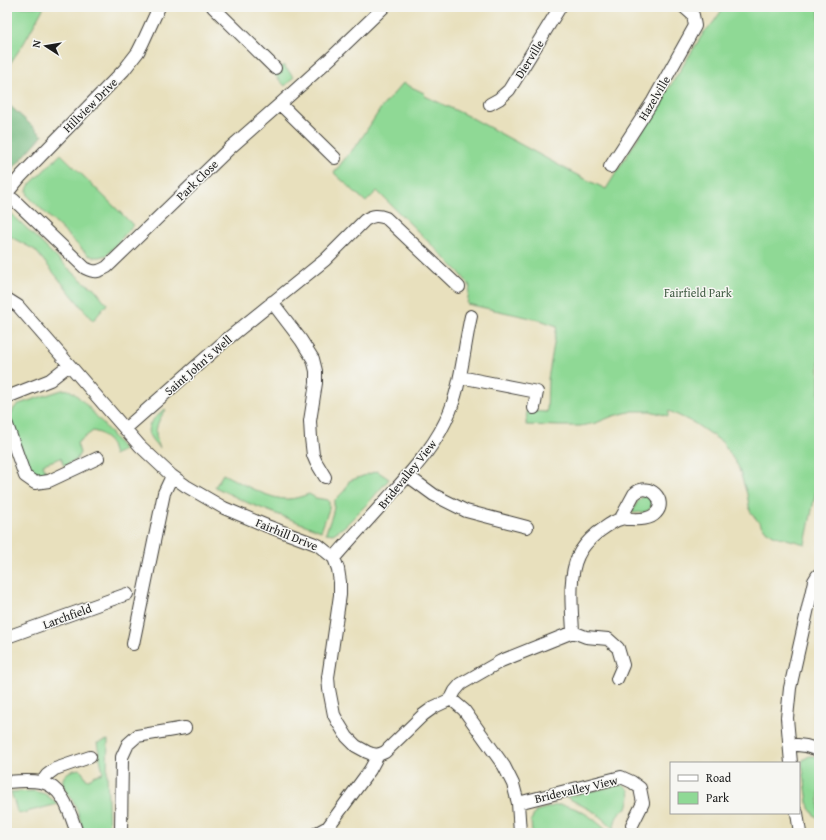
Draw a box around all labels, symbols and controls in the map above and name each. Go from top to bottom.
north arrow [26,26,66,66]
street label: Dierville [510,36,548,82]
text: N [28,38,45,49]
street label: Hazelville [634,72,674,124]
street label: Hillview Drive [59,74,121,136]
street label: Park Close [172,155,222,204]
park label: Fairfield Park [664,284,733,301]
street label: Saint John's Well [161,330,236,399]
street label: Bridevalley View [374,435,441,512]
street label: Fairhill Drive [253,514,321,554]
street label: Larchfield [40,599,94,633]
legend [670,762,800,814]
text: Road [706,769,732,786]
street label: Bridevalley View [533,771,620,807]
text: Park [706,789,730,806]

